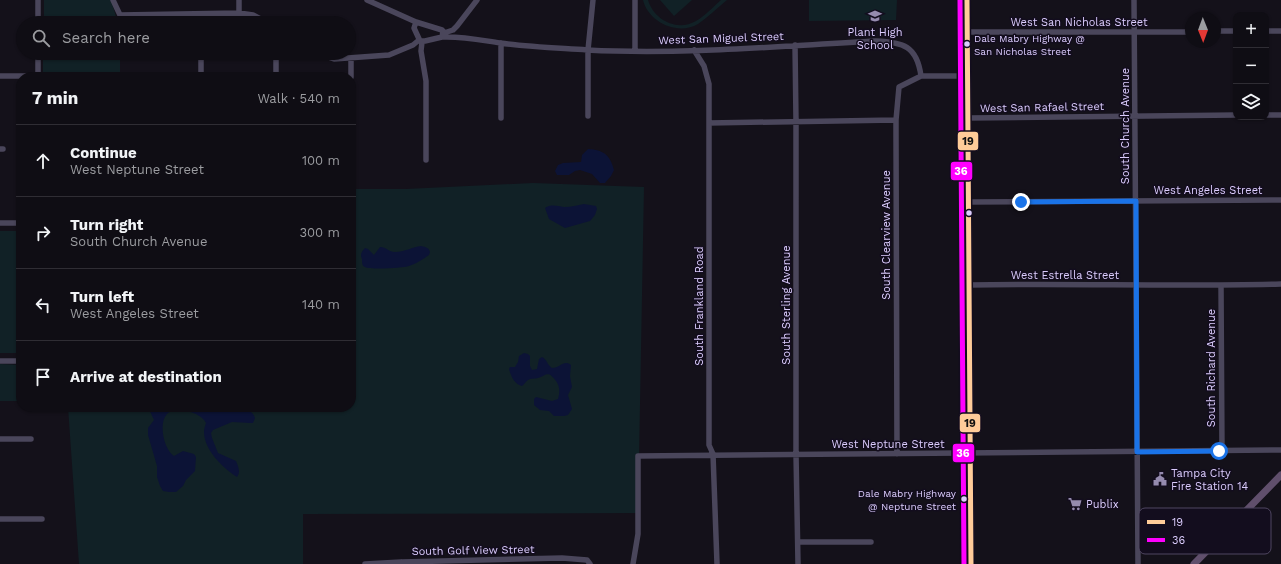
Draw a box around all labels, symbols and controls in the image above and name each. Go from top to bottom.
school or university icon: Plant High School [867,8,883,24]
north arrow [1185,12,1221,48]
map controls [1233,12,1269,120]
button: + [1233,12,1269,48]
search box [16,16,356,60]
street label: West San Nicholas Street [1010,16,1148,29]
place label: Plant High School [847,26,903,52]
icon: search [30,27,52,49]
text: Search here [62,29,150,47]
street label: West San Miguel Street [658,30,784,47]
place label: Dale Mabry Highway @ San Nicholas Street [974,33,1085,57]
marker: Dale Mabry Highway @ San Nicholas Street [962,39,972,49]
button: − [1233,48,1269,84]
street label: South Church Avenue [1119,68,1132,184]
button: layers [1233,84,1269,120]
text: 7 min [32,88,78,108]
text: Walk · 540 m [257,91,340,106]
street label: West San Rafael Street [980,100,1105,115]
line badge: 19 [957,131,979,151]
text: 19 [962,135,974,148]
text: Continue [70,144,137,162]
icon: ahead [32,150,54,172]
text: 100 m [302,153,340,168]
line badge: 36 [950,161,973,181]
text: West Neptune Street [70,162,204,177]
text: 36 [954,165,968,178]
street label: South Clearview Avenue [880,170,893,300]
street label: West Angeles Street [1154,184,1263,197]
route end [1012,193,1030,211]
unlabelled marker [964,208,974,218]
text: Turn right [70,216,143,234]
icon: right [32,222,54,244]
text: 300 m [299,225,340,240]
text: South Church Avenue [70,234,207,249]
street label: South Sterling Avenue [780,245,793,365]
street label: South Frankland Road [693,246,706,366]
street label: West Estrella Street [1011,269,1120,282]
text: Turn left [70,288,134,306]
icon: left [32,294,54,316]
text: 140 m [302,297,340,312]
text: West Angeles Street [70,306,199,321]
street label: South Richard Avenue [1205,309,1218,427]
icon: arrive [32,366,54,388]
text: Arrive at destination [70,368,222,386]
line badge: 19 [959,413,981,433]
text: 19 [964,417,976,430]
street label: West Neptune Street [831,438,945,451]
route start [1210,442,1228,460]
line badge: 36 [952,443,975,463]
text: 36 [956,447,970,460]
place label: Tampa City Fire Station 14 [1171,467,1248,493]
public building icon: Tampa City Fire Station 14 [1152,471,1168,487]
place label: Dale Mabry Highway @ Neptune Street [858,488,957,512]
marker: Dale Mabry Highway @ Neptune Street [959,494,969,504]
supermarket icon: Publix [1067,496,1083,512]
place label: Publix [1086,498,1119,511]
legend [1139,508,1271,554]
text: 19 [1172,516,1183,529]
text: 36 [1172,534,1185,547]
street label: South Golf View Street [411,543,535,558]

